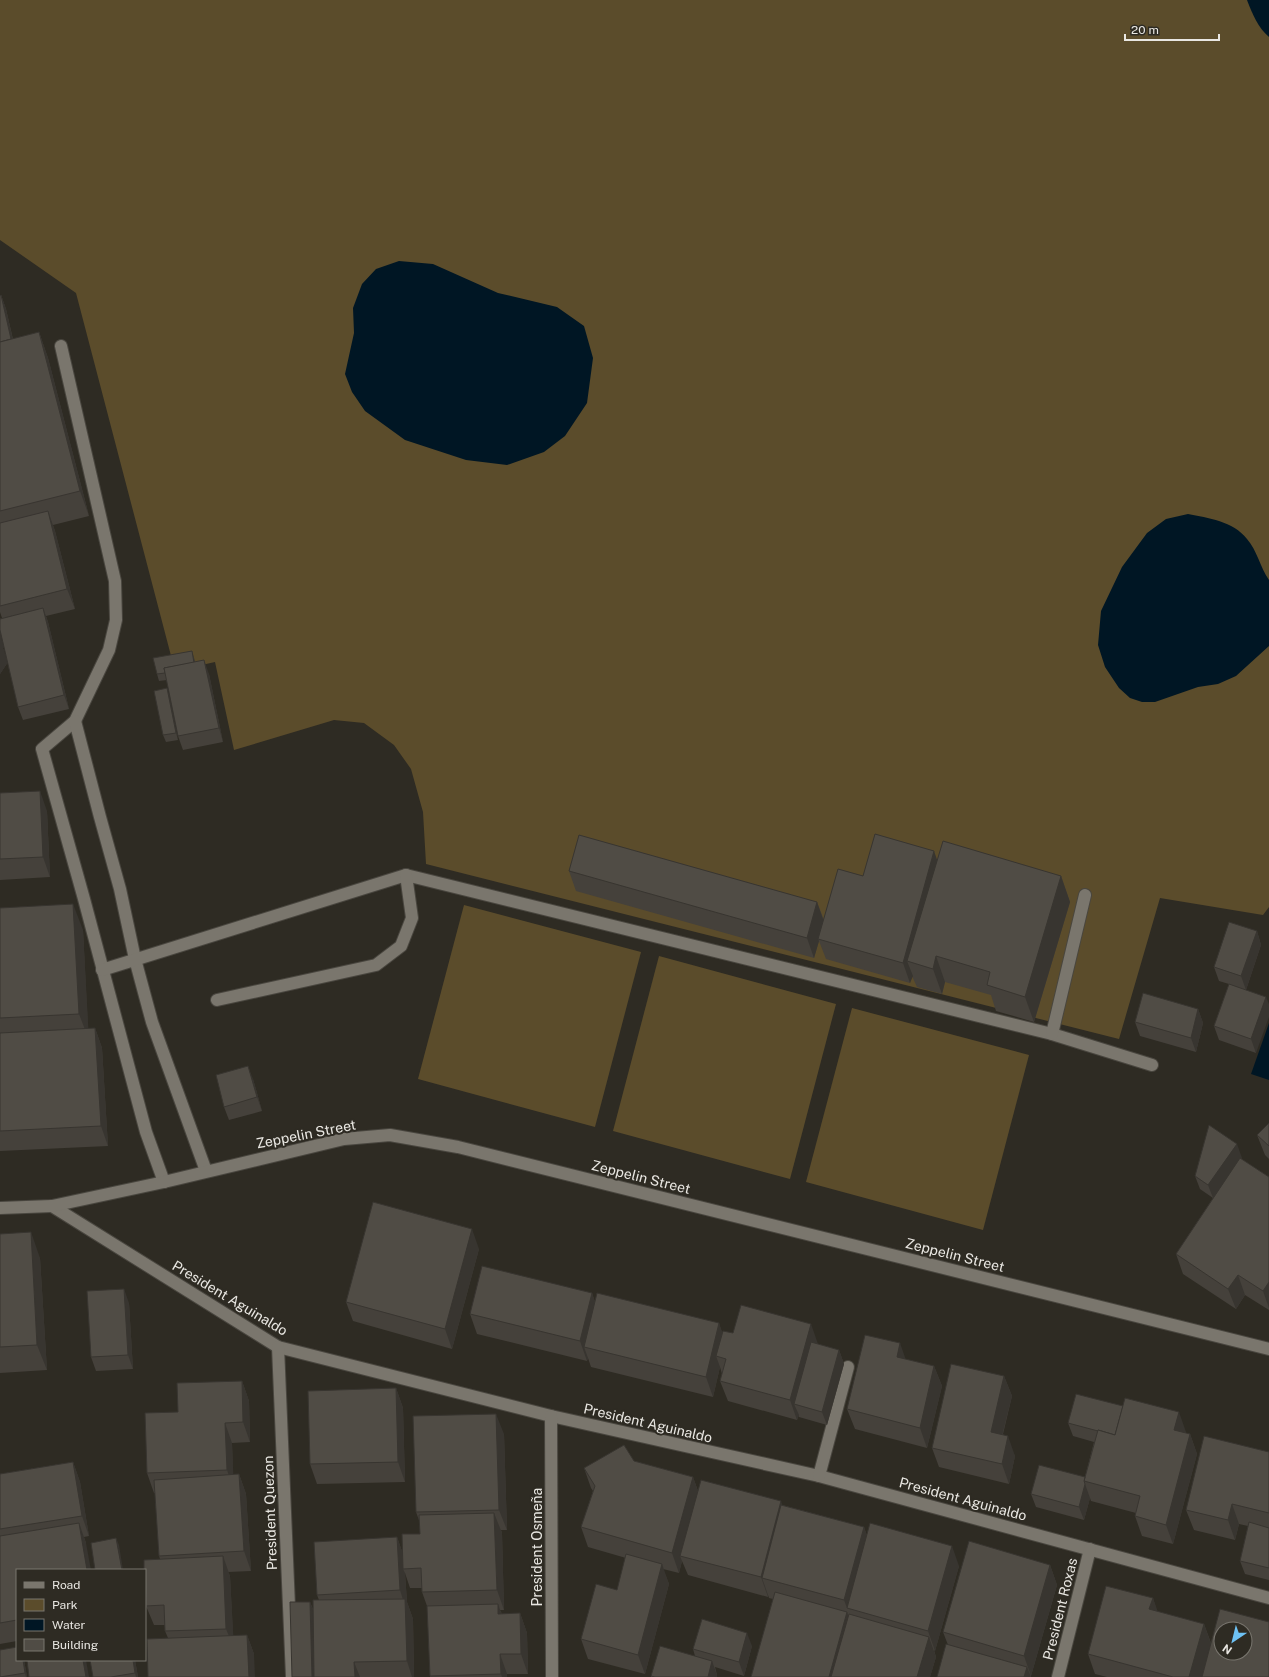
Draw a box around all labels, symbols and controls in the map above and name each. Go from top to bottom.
scale bar [1125,16,1219,42]
text: 20 m [1131,23,1159,37]
street label: Zeppelin Street [255,1116,357,1152]
street label: Zeppelin Street [590,1157,692,1197]
street label: Zeppelin Street [904,1235,1006,1275]
street label: President Aguinaldo [169,1257,291,1339]
street label: President Aguinaldo [582,1400,714,1446]
street label: President Quezon [260,1455,280,1571]
street label: President Aguinaldo [897,1474,1029,1524]
street label: President Osmeña [529,1488,545,1606]
street label: President Roxas [1040,1556,1080,1662]
legend [16,1569,146,1661]
text: Road [52,1578,80,1592]
text: Park [52,1598,78,1612]
text: Water [52,1618,86,1632]
north arrow [1213,1621,1253,1661]
text: Building [52,1638,98,1652]
text: N [1220,1642,1234,1657]

